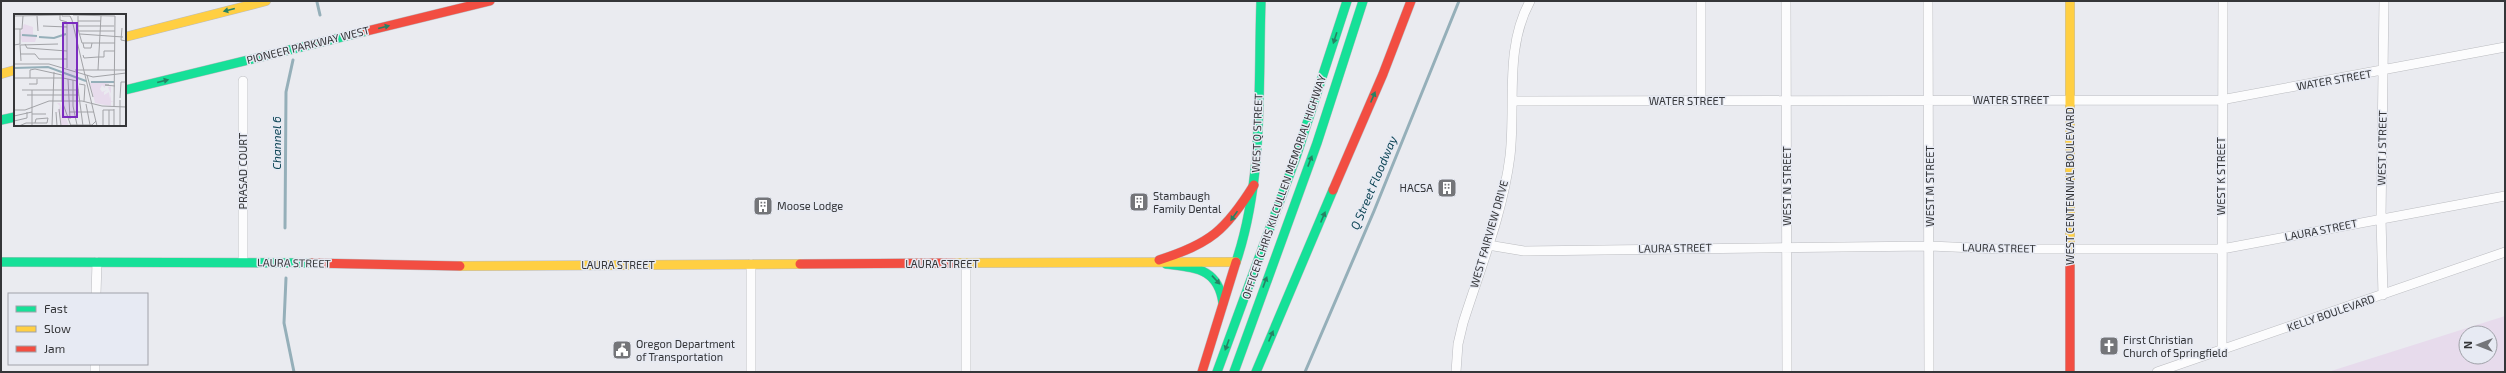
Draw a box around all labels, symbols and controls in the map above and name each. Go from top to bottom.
one-way arrow [222,8,235,14]
inset map [14,14,126,126]
street label: PIONEER PARKWAY WEST [245,23,371,66]
one-way arrow [378,23,390,29]
one-way arrow [1332,32,1338,44]
street label: WATER STREET [2295,66,2373,93]
street label: OFFICER CHRIS KILCULLEN MEMORIAL HIGHWAY [1239,72,1328,301]
one-way arrow [157,78,169,84]
one-way arrow [1370,91,1376,103]
street label: WEST Q STREET [1249,93,1265,173]
street label: WATER STREET [1973,93,2050,106]
street label: WATER STREET [1649,94,1726,107]
street label: WEST CENTENNIAL BOULEVARD [2063,107,2076,265]
street label: WEST J STREET [2374,110,2389,186]
water label: Channel 6 [269,116,283,170]
street label: PRASAD COURT [236,132,249,209]
water label: Q Street Floodway [1347,133,1400,232]
street label: WEST K STREET [2214,136,2227,215]
street label: WEST M STREET [1923,145,1936,227]
street label: WEST N STREET [1780,146,1793,226]
one-way arrow [1308,154,1314,166]
building icon: HACSA [1436,177,1458,199]
street label: WEST FAIRVIEW DRIVE [1467,178,1510,289]
place label: HACSA [1400,181,1433,194]
place label: Stambaugh Family Dental [1153,189,1222,215]
building icon: Stambaugh Family Dental [1128,191,1150,213]
building icon: Moose Lodge [752,195,774,217]
place label: Moose Lodge [777,199,843,212]
one-way arrow [1320,210,1326,222]
one-way arrow [1230,211,1238,222]
street label: LAURA STREET [2283,216,2359,243]
street label: LAURA STREET [1638,240,1713,255]
street label: LAURA STREET [1962,240,2037,255]
street label: LAURA STREET [257,255,332,270]
street label: LAURA STREET [905,257,979,270]
street label: LAURA STREET [581,258,655,271]
one-way arrow [1211,275,1220,285]
one-way arrow [1263,276,1269,288]
street label: KELLY BOULEVARD [2285,291,2376,334]
legend [8,293,148,365]
text: Fast [44,301,68,315]
text: Slow [44,321,71,335]
north arrow [2458,325,2498,365]
one-way arrow [1269,330,1275,342]
place label: First Christian Church of Springfield [2123,333,2227,359]
church icon: First Christian Church of Springfield [2098,335,2120,357]
place label: Oregon Department of Transportation [636,337,735,363]
public building icon: Oregon Department of Transportation [611,339,633,361]
one-way arrow [1224,340,1230,352]
text: Jam [44,341,65,355]
text: N [2461,341,2474,349]

